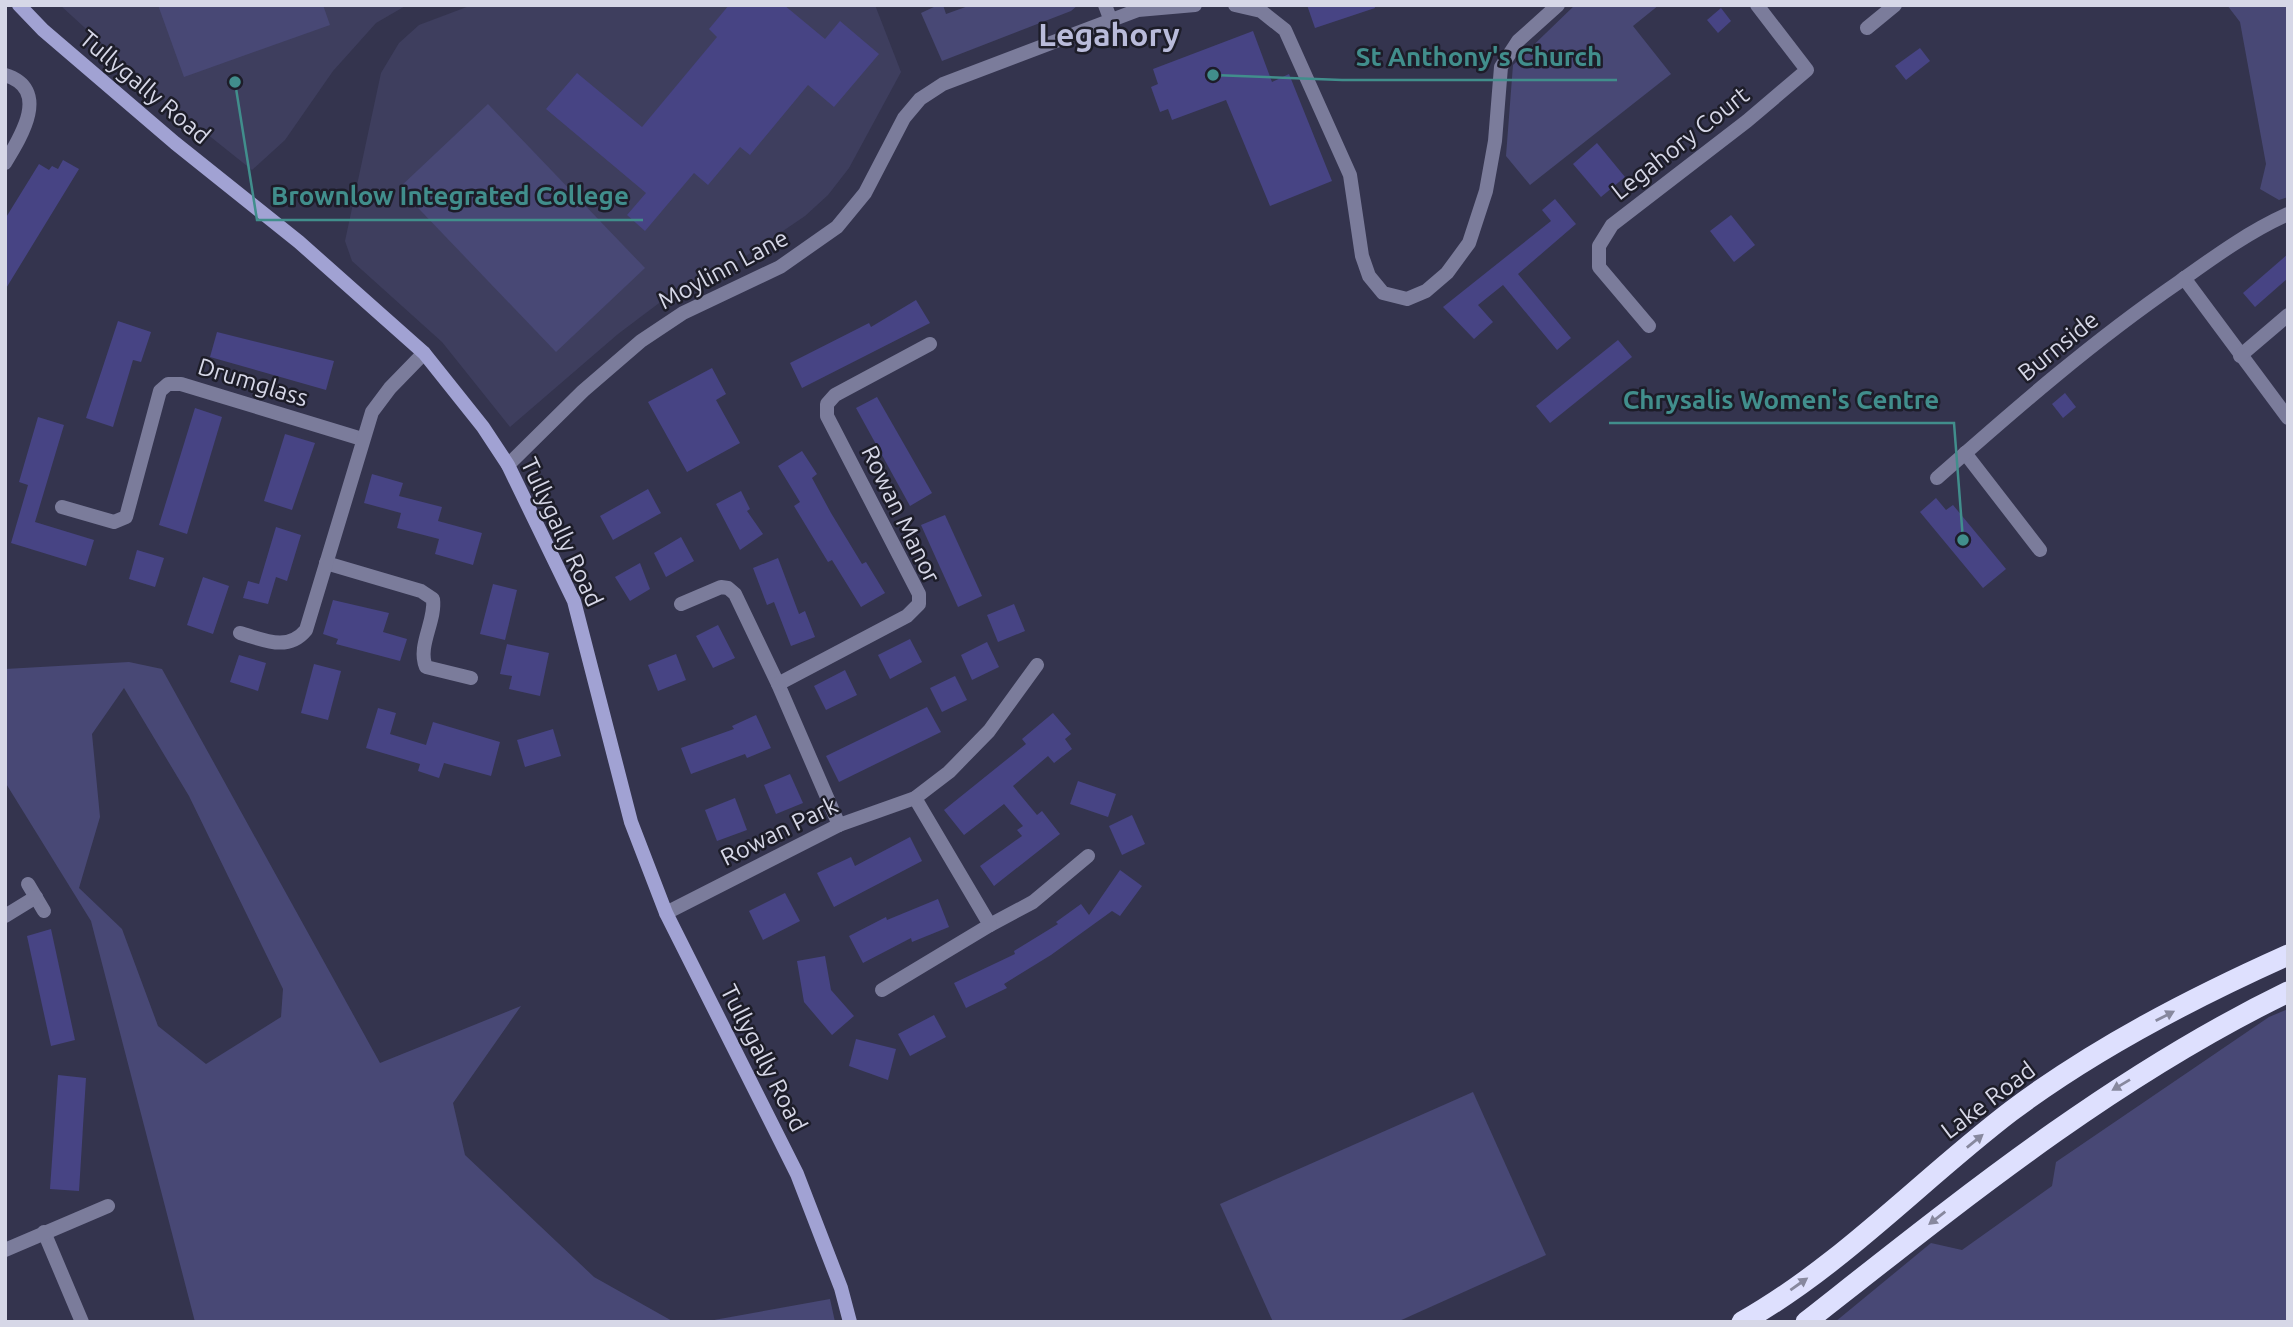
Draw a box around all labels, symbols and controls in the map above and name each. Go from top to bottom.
district label: Legahory [1038,16,1180,52]
street label: Tullygally Road [74,25,216,149]
callout: St Anthony's Church [1342,33,1617,80]
text: St Anthony's Church [1356,42,1602,71]
street label: Legahory Court [1606,81,1755,205]
callout: Brownlow Integrated College [257,173,643,220]
text: Brownlow Integrated College [271,181,629,210]
street label: Moylinn Lane [654,224,792,314]
street label: Burnside [2012,306,2104,386]
street label: Drumglass [195,352,311,412]
callout: Chrysalis Women's Centre [1609,376,1954,423]
text: Chrysalis Women's Centre [1623,385,1939,414]
street label: Rowan Manor [856,441,946,587]
street label: Tullygally Road [516,453,608,611]
street label: Rowan Park [716,791,842,871]
street label: Tullygally Road [715,980,813,1136]
one-way arrow [2155,1010,2175,1022]
street label: Lake Road [1936,1056,2040,1144]
one-way arrow [2112,1079,2131,1091]
one-way arrow [1967,1134,1984,1149]
one-way arrow [1929,1211,1947,1226]
one-way arrow [1790,1277,1808,1291]

